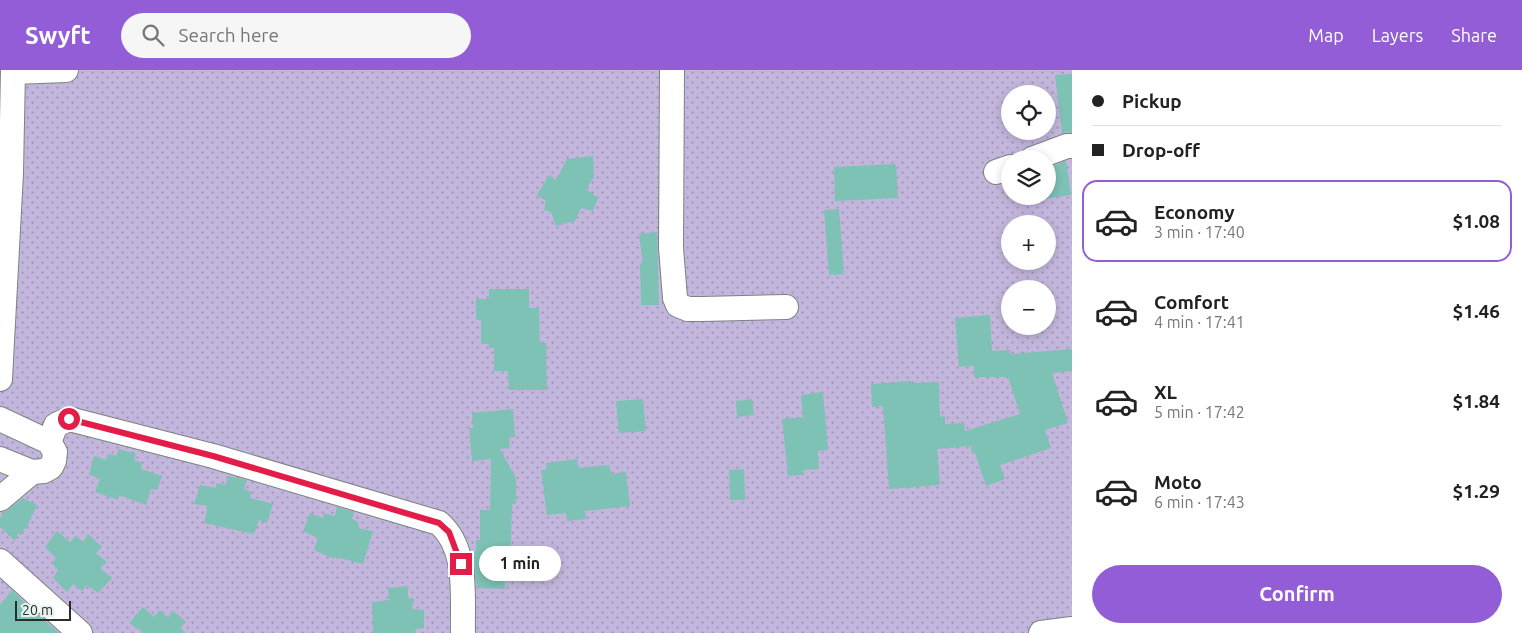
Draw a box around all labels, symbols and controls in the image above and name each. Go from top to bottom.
search box [121,13,471,58]
icon: search [139,21,167,49]
text: Swyft [25,22,91,49]
text: Search here [179,24,279,46]
text: Map [1308,25,1344,45]
text: Layers [1372,25,1423,45]
text: Share [1451,25,1497,45]
map controls [1001,85,1056,335]
button: locate [1001,85,1056,140]
text: Pickup [1122,90,1182,112]
text: Drop-off [1122,139,1200,161]
button: layers [1001,150,1056,205]
icon: car [1094,199,1139,244]
text: Economy [1154,201,1235,223]
text: $1.08 [1452,210,1500,232]
button: + [1001,215,1056,270]
text: 3 min · 17:40 [1154,223,1245,241]
button: − [1001,280,1056,335]
icon: car [1094,289,1139,334]
text: Comfort [1154,291,1229,313]
text: $1.46 [1452,300,1500,322]
text: 4 min · 17:41 [1154,313,1245,331]
icon: car [1094,379,1139,424]
text: XL [1154,381,1177,403]
text: $1.84 [1452,390,1500,412]
text: 5 min · 17:42 [1154,403,1245,421]
route start [58,408,80,430]
icon: car [1094,469,1139,514]
text: Moto [1154,471,1202,493]
text: $1.29 [1452,480,1500,502]
text: 6 min · 17:43 [1154,493,1245,511]
callout: 1 min [478,546,561,582]
route end [450,553,472,575]
text: 1 min [500,554,540,572]
button: Confirm [1092,565,1502,623]
scale bar [15,598,71,621]
text: 20 m [22,602,53,618]

